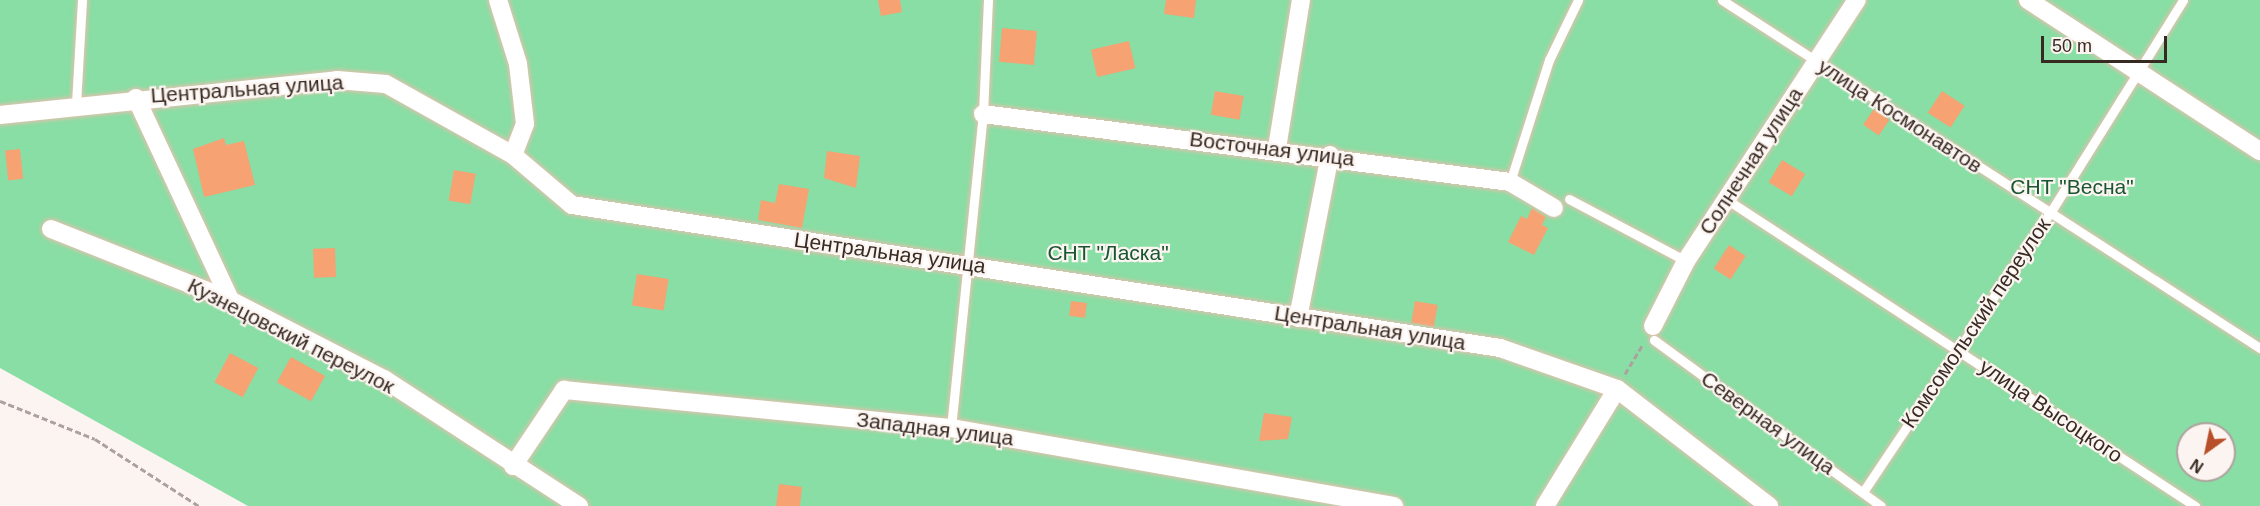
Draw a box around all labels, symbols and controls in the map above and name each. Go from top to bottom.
scale bar [2044,24,2170,62]
text: 50 m [2052,36,2092,56]
street label: улица Космонавтов [1813,54,1987,178]
street label: Центральная улица [150,70,344,108]
street label: Солнечная улица [1694,83,1808,239]
street label: Восточная улица [1188,126,1356,172]
park label: СНТ "Весна" [2010,174,2134,200]
street label: Комсомольский переулок [1896,213,2056,433]
street label: Центральная улица [793,227,987,279]
park label: СНТ "Ласка" [1047,240,1169,266]
street label: Кузнецовский переулок [183,273,399,399]
street label: Центральная улица [1273,300,1467,356]
street label: улица Высоцкого [1975,354,2127,468]
street label: Северная улица [1696,366,1840,480]
street label: Западная улица [855,407,1015,451]
north arrow [2176,422,2236,482]
text: N [2188,456,2206,476]

